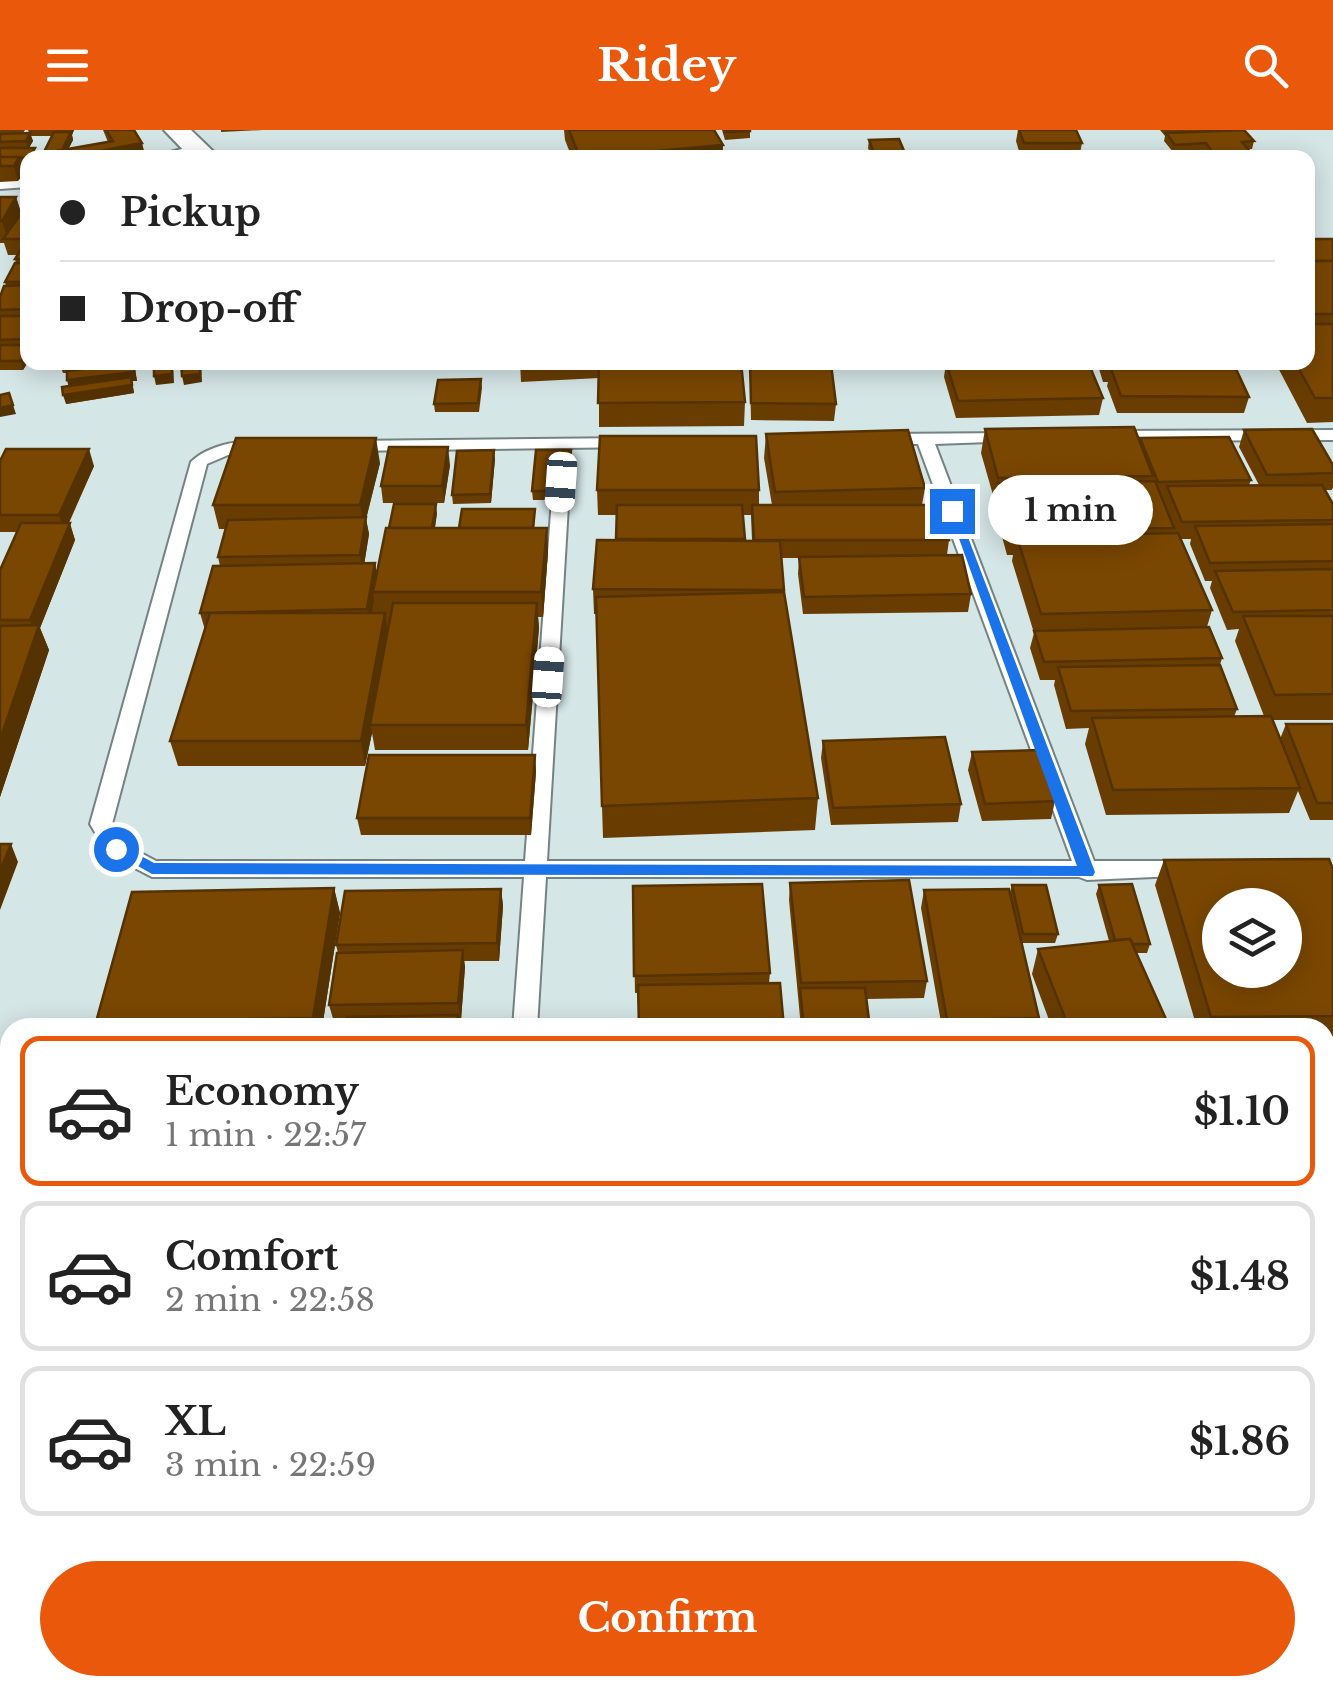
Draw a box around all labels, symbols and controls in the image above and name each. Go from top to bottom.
text: Ridey [597,37,736,93]
icon: menu [40,38,95,93]
icon: search [1238,38,1293,93]
text: Pickup [120,189,261,236]
text: Drop-off [120,285,297,332]
car [544,451,578,513]
callout: 1 min [987,476,1152,546]
route end [930,489,975,534]
text: 1 min [1024,490,1117,530]
car [531,646,565,708]
route start [94,827,139,872]
map controls [1202,888,1302,988]
button: layers [1202,888,1302,988]
icon: car [45,1066,135,1156]
text: Economy [165,1068,359,1115]
text: $1.10 [1194,1088,1290,1135]
text: 1 min · 22:57 [165,1115,366,1155]
icon: car [45,1231,135,1321]
text: Comfort [165,1233,338,1280]
text: $1.48 [1190,1253,1290,1300]
text: 2 min · 22:58 [165,1280,375,1320]
icon: car [45,1396,135,1486]
text: XL [165,1398,226,1445]
text: $1.86 [1189,1418,1290,1465]
text: 3 min · 22:59 [165,1445,376,1485]
button: Confirm [40,1561,1295,1676]

